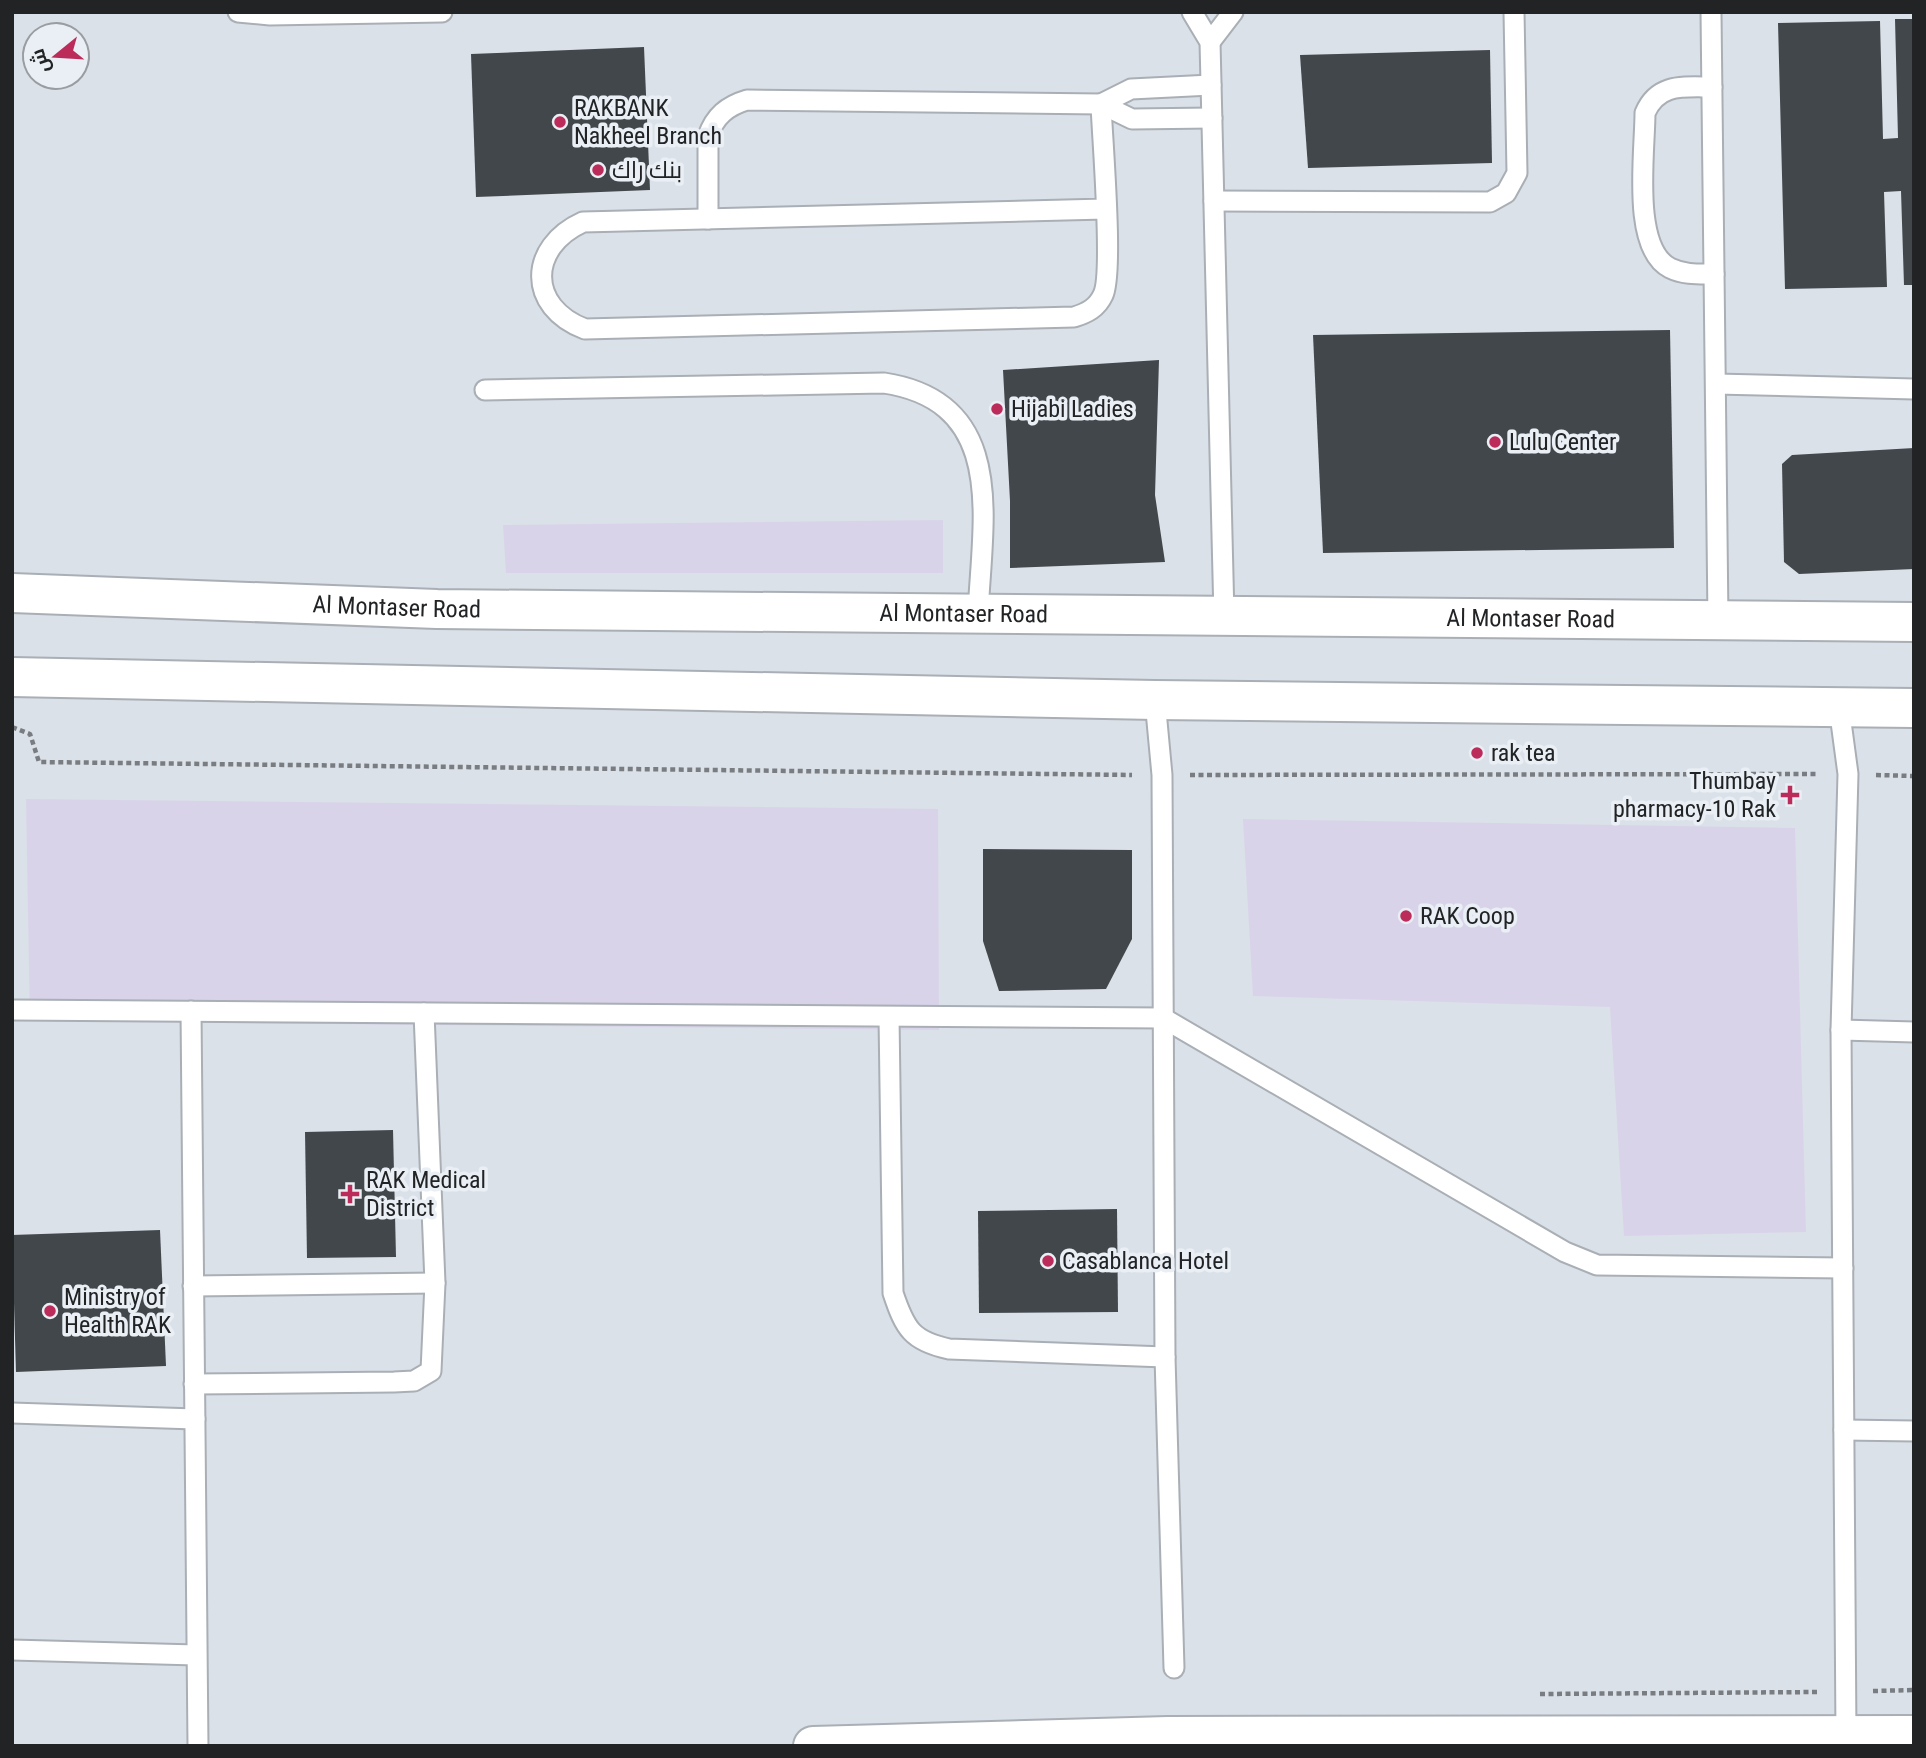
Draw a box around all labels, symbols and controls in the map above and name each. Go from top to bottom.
north arrow [21,21,91,91]
text: ش [26,46,55,76]
place label: RAKBANK Nakheel Branch [574,94,722,150]
marker: RAKBANK Nakheel Branch [552,114,568,130]
place label: بنك راك [612,156,682,184]
marker: بنك راك [590,162,606,178]
place label: Hijabi Ladies [1011,395,1134,423]
marker: Hijabi Ladies [989,401,1005,417]
place label: Lulu Center [1509,428,1616,456]
marker: Lulu Center [1487,434,1503,450]
street label: Al Montaser Road [312,590,481,623]
street label: Al Montaser Road [879,599,1048,628]
street label: Al Montaser Road [1446,604,1615,633]
place label: rak tea [1491,739,1556,767]
marker: rak tea [1469,745,1485,761]
place label: Thumbay pharmacy-10 Rak [1613,767,1776,823]
marker: Thumbay pharmacy-10 Rak [1782,787,1798,803]
place label: RAK Coop [1420,902,1515,930]
marker: RAK Coop [1398,908,1414,924]
place label: RAK Medical District [366,1166,486,1222]
marker: RAK Medical District [340,1184,360,1204]
place label: Casablanca Hotel [1062,1247,1229,1275]
marker: Casablanca Hotel [1040,1253,1056,1269]
place label: Ministry of Health RAK [64,1283,171,1339]
marker: Ministry of Health RAK [42,1303,58,1319]

